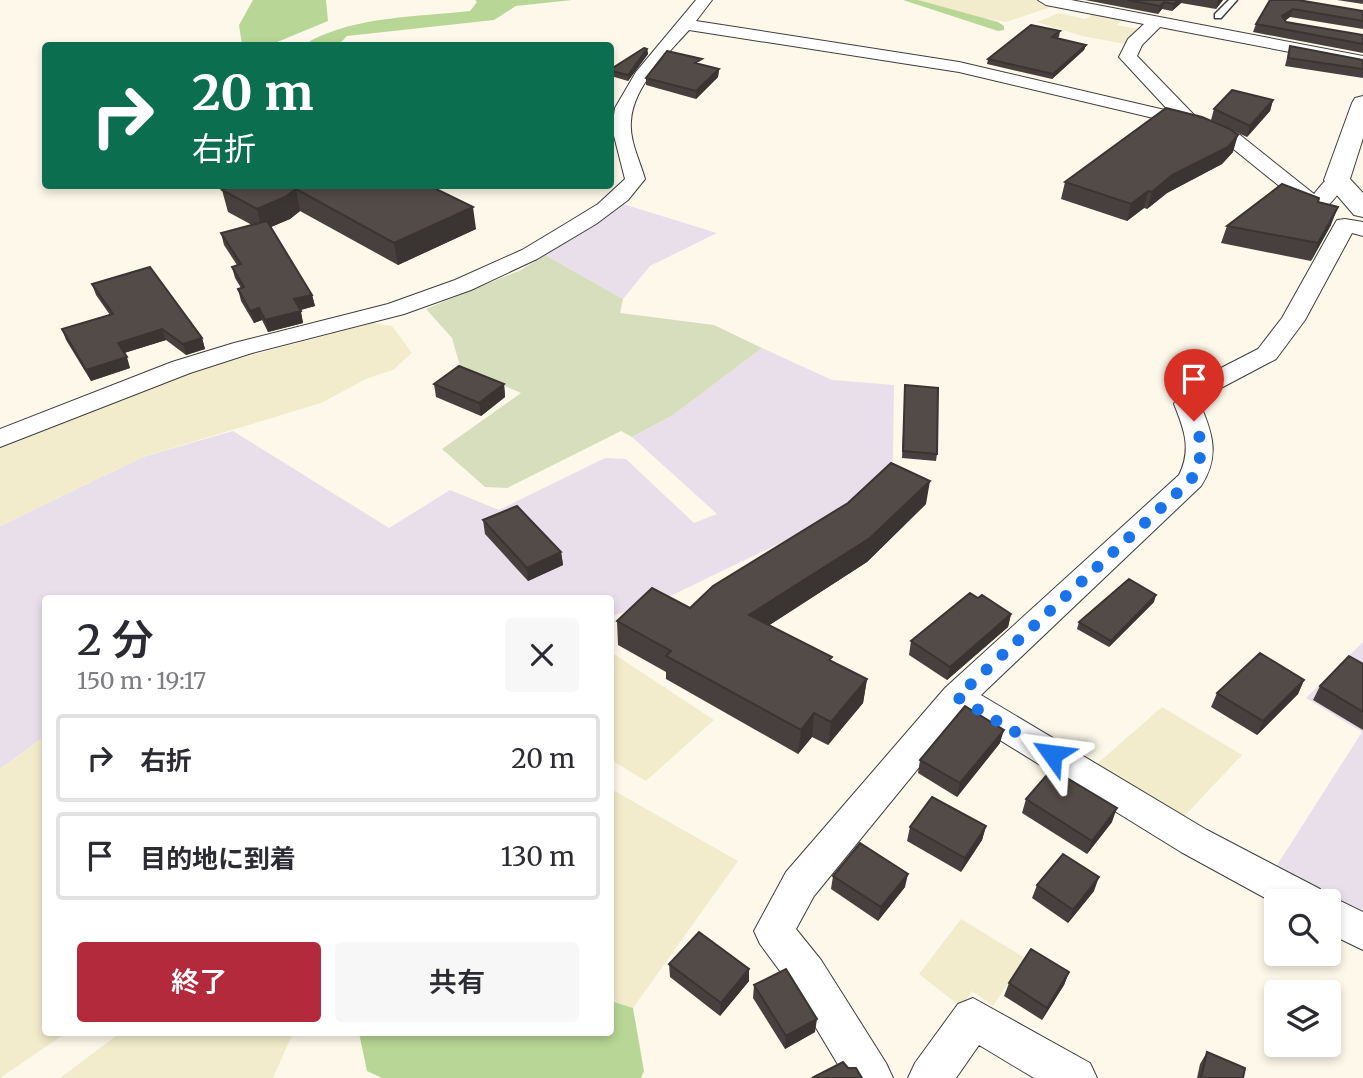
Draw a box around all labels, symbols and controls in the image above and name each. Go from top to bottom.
text: 20 m [192,62,313,123]
icon: right [77,70,168,161]
text: 右折 [192,129,256,169]
pin [1164,349,1224,421]
icon: arrive [1175,360,1213,398]
text: 2 分 [77,614,154,666]
button: close [505,618,579,692]
text: 150 m · 19:17 [77,666,206,695]
position arrow [1015,717,1089,791]
icon: right [81,739,119,777]
text: 20 m [511,742,575,775]
text: 右折 [140,744,192,777]
icon: arrive [81,837,119,875]
text: 130 m [501,840,575,873]
text: 目的地に到着 [140,842,296,875]
map controls [1264,889,1341,1057]
button: search [1264,889,1341,966]
button: 終了 [77,942,321,1022]
button: 共有 [335,942,579,1022]
button: layers [1264,980,1341,1057]

